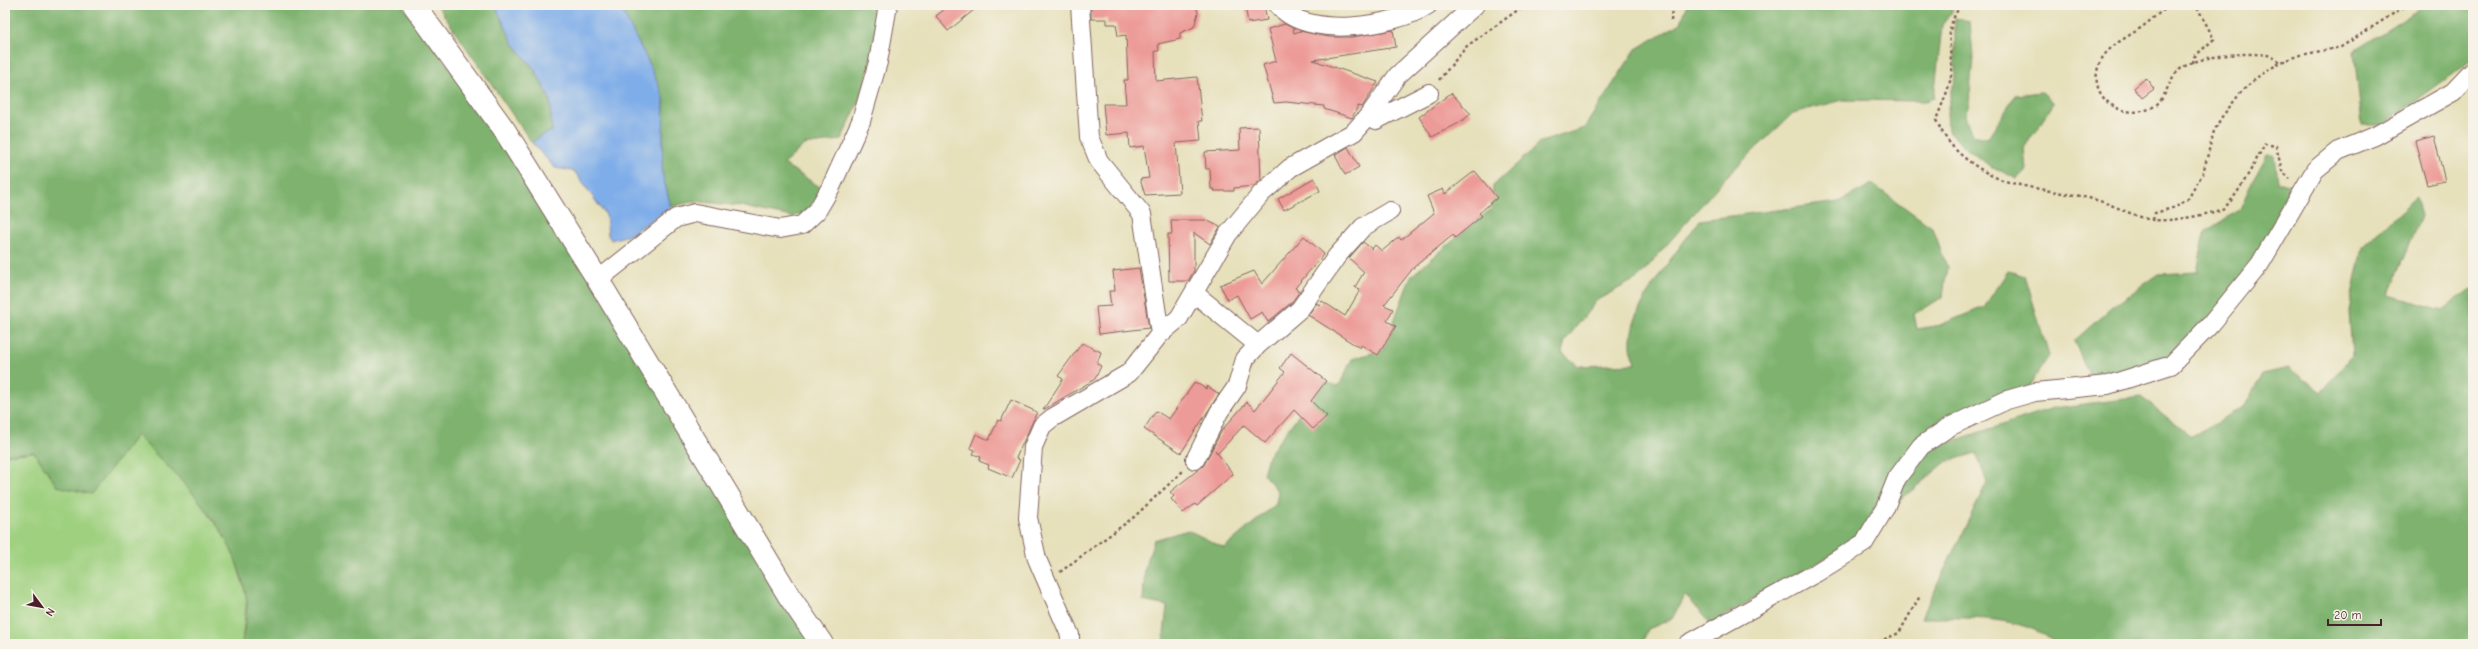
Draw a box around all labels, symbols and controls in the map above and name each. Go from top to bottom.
north arrow [22,587,62,627]
scale bar [2328,601,2381,627]
text: N [43,606,57,619]
text: 20 m [2334,608,2362,622]

